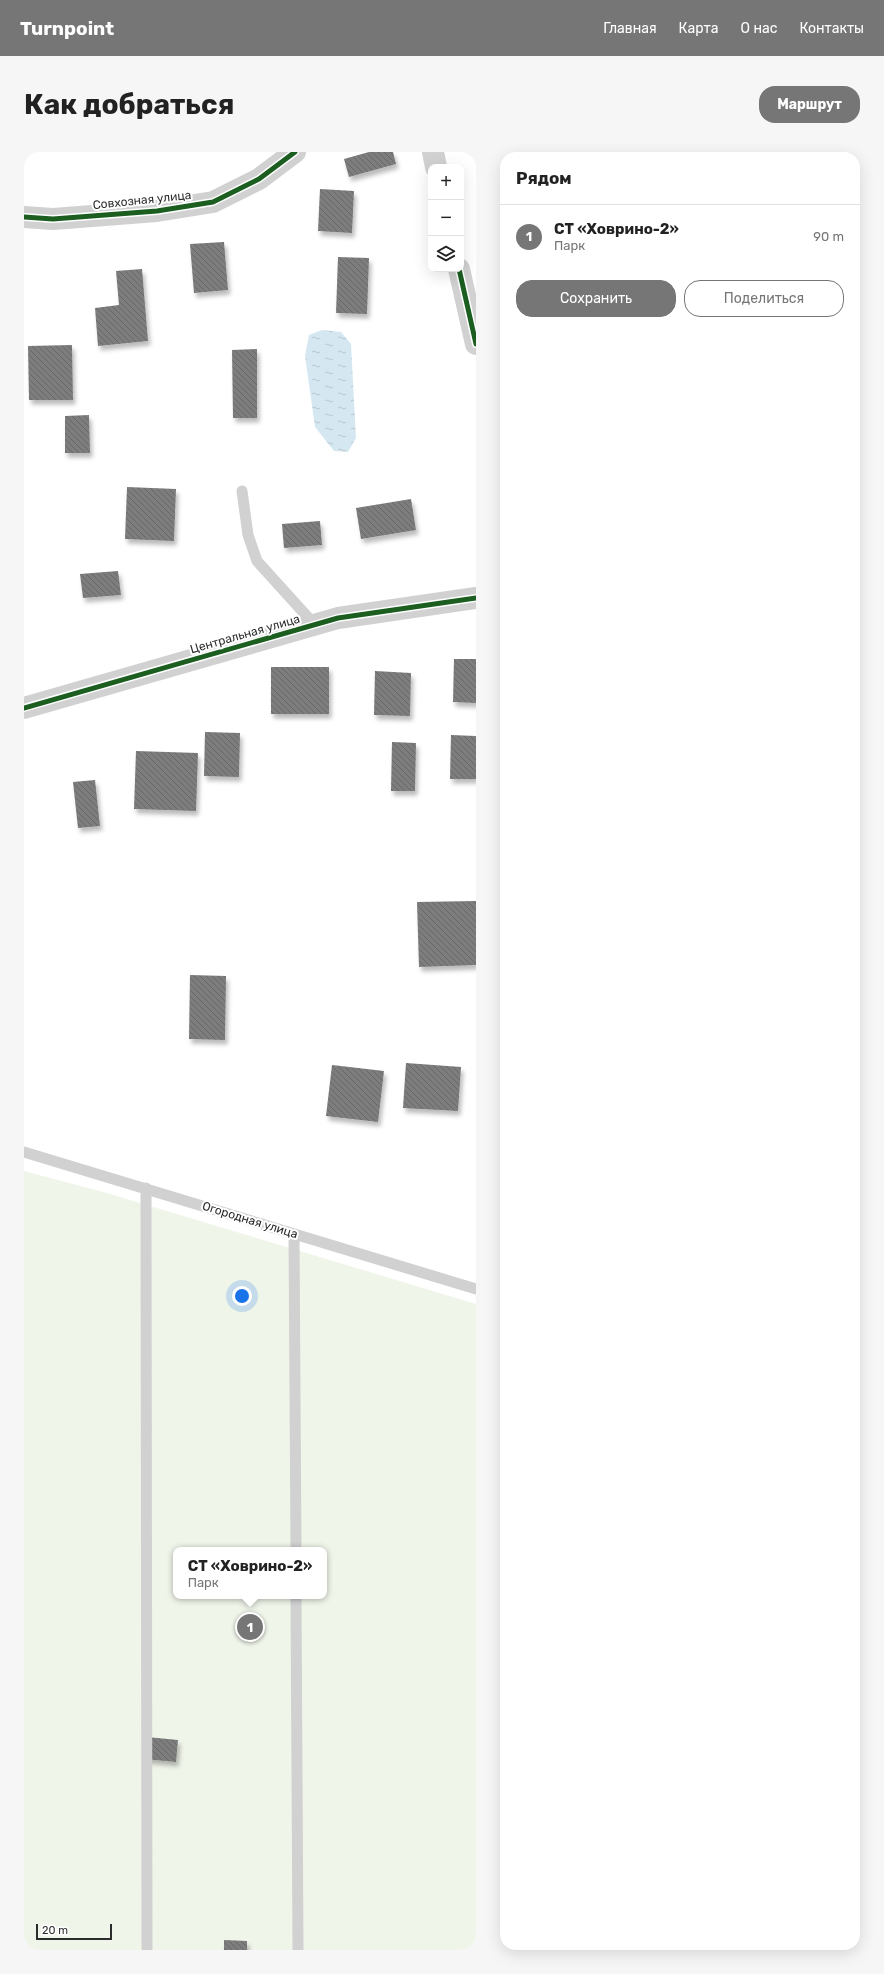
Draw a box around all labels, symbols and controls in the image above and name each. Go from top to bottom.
text: Turnpoint [20,17,114,40]
text: Главная [603,20,657,37]
text: Карта [679,20,719,37]
text: О нас [741,20,777,37]
text: Контакты [799,20,864,37]
button: Маршрут [759,86,860,123]
text: Как добраться [24,88,234,121]
map controls [428,164,464,272]
button: + [428,164,464,200]
text: Рядом [516,168,572,188]
street label: Совхозная улица [92,188,192,212]
button: − [428,200,464,236]
text: СТ «Ховрино-2» [554,220,679,238]
text: 1 [526,229,532,244]
text: 90 m [813,229,844,244]
button: layers [428,236,464,272]
text: Парк [554,238,585,253]
button: Сохранить [516,280,676,317]
button: Поделиться [684,280,844,317]
street label: Центральная улица [188,612,302,656]
street label: Огородная улица [201,1199,299,1241]
your location [232,1286,252,1306]
popup [173,1547,327,1599]
text: СТ «Ховрино-2» [188,1557,312,1575]
text: Парк [188,1575,219,1590]
pin: 1 [237,1612,263,1642]
scale bar [36,1922,112,1941]
text: 20 m [42,1924,68,1937]

